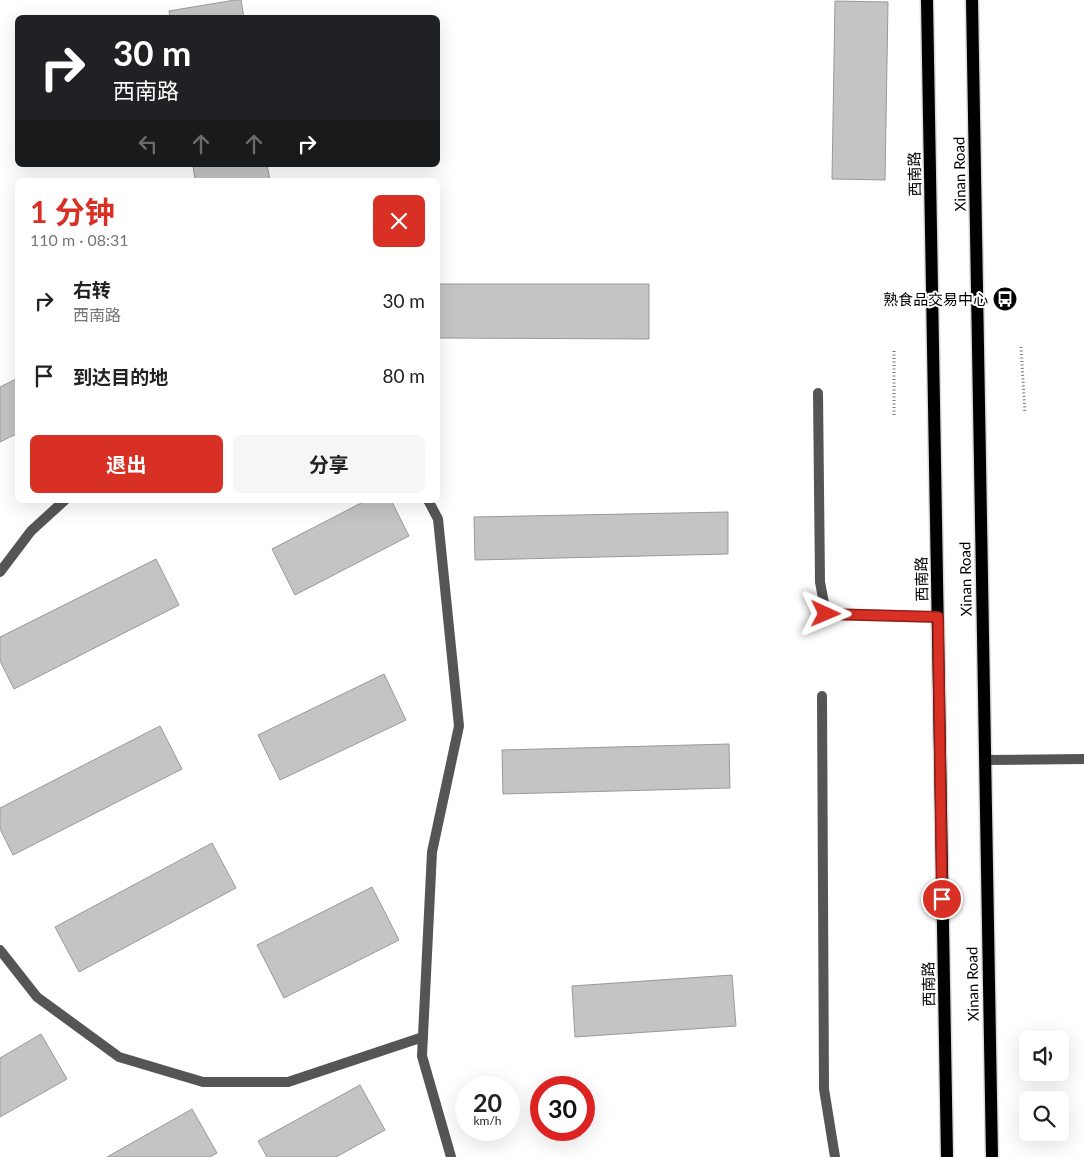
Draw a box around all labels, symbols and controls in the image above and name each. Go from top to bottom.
text: 30 m [113,31,191,73]
icon: right [30,35,95,100]
text: 西南路 [113,77,179,104]
icon: left [134,130,162,158]
icon: ahead [187,130,215,158]
icon: ahead [240,130,268,158]
icon: right [293,130,321,158]
street label: Xinan Road [949,137,969,211]
street label: 西南路 [905,151,923,197]
text: 1 分钟 [30,193,115,229]
button: close [373,195,425,247]
text: 110 m · 08:31 [30,230,129,249]
text: 右转 [73,278,111,301]
bus stop icon: 熟食品交易中心 [992,286,1018,312]
icon: right [30,287,58,315]
text: 30 m [382,289,425,312]
place label: 熟食品交易中心 [883,290,988,308]
text: 西南路 [73,305,121,324]
icon: arrive [30,362,58,390]
text: 80 m [382,364,425,387]
text: 到达目的地 [73,365,168,388]
button: 退出 [30,435,223,493]
button: 分享 [233,435,425,493]
street label: Xinan Road [955,542,975,616]
street label: 西南路 [912,556,930,602]
position arrow [799,587,851,639]
pin [921,878,963,920]
icon: arrive [928,885,956,913]
street label: Xinan Road [962,947,982,1021]
street label: 西南路 [919,961,937,1007]
map controls [1019,1031,1069,1141]
button: sound [1019,1031,1069,1081]
speed limit sign: 30 [530,1076,595,1141]
text: 20 [473,1087,502,1117]
button: search [1019,1091,1069,1141]
text: km/h [473,1113,502,1128]

